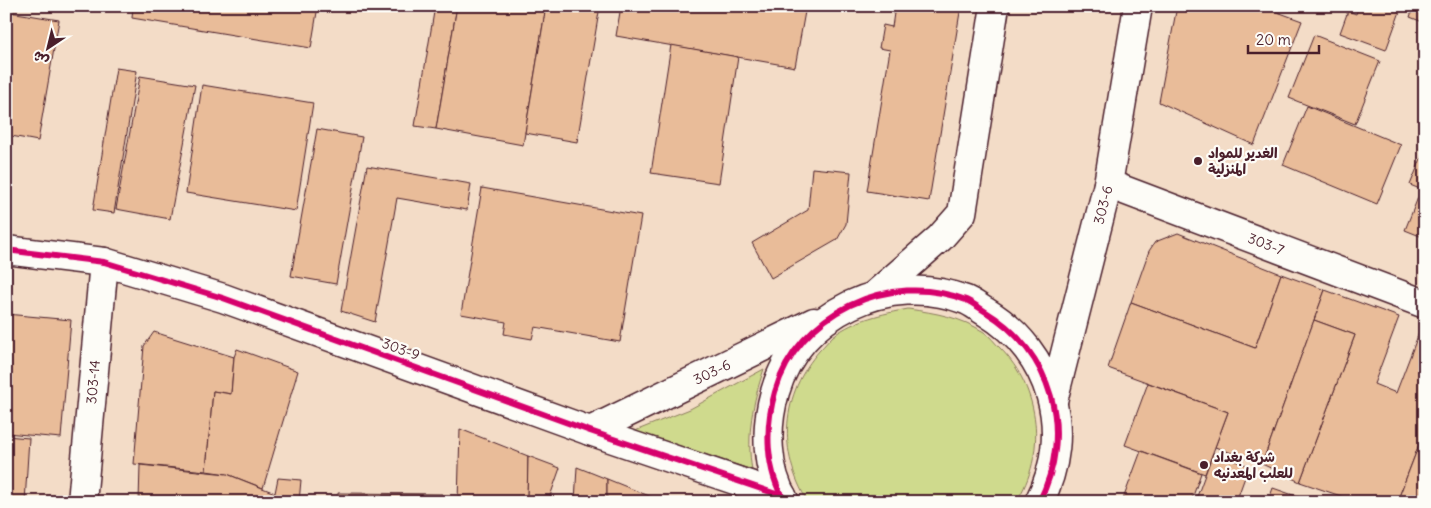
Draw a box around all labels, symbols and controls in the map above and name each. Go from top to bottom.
north arrow [22,22,72,72]
scale bar [1248,22,1320,54]
text: 20 m [1256,30,1291,49]
text: ش [29,47,52,70]
place label: الغدير للمواد المنزلية [1208,144,1278,178]
marker: الغدير للمواد المنزلية [1192,155,1204,167]
street label: 303-6 [1090,184,1116,226]
street label: 303-7 [1245,229,1287,259]
street label: 303-9 [380,334,422,364]
street label: 303-6 [690,355,734,389]
street label: 303-14 [82,359,104,405]
place label: شركة بغداد للعلب المعدنيه [1214,448,1293,482]
marker: شركة بغداد للعلب المعدنيه [1198,459,1210,471]

